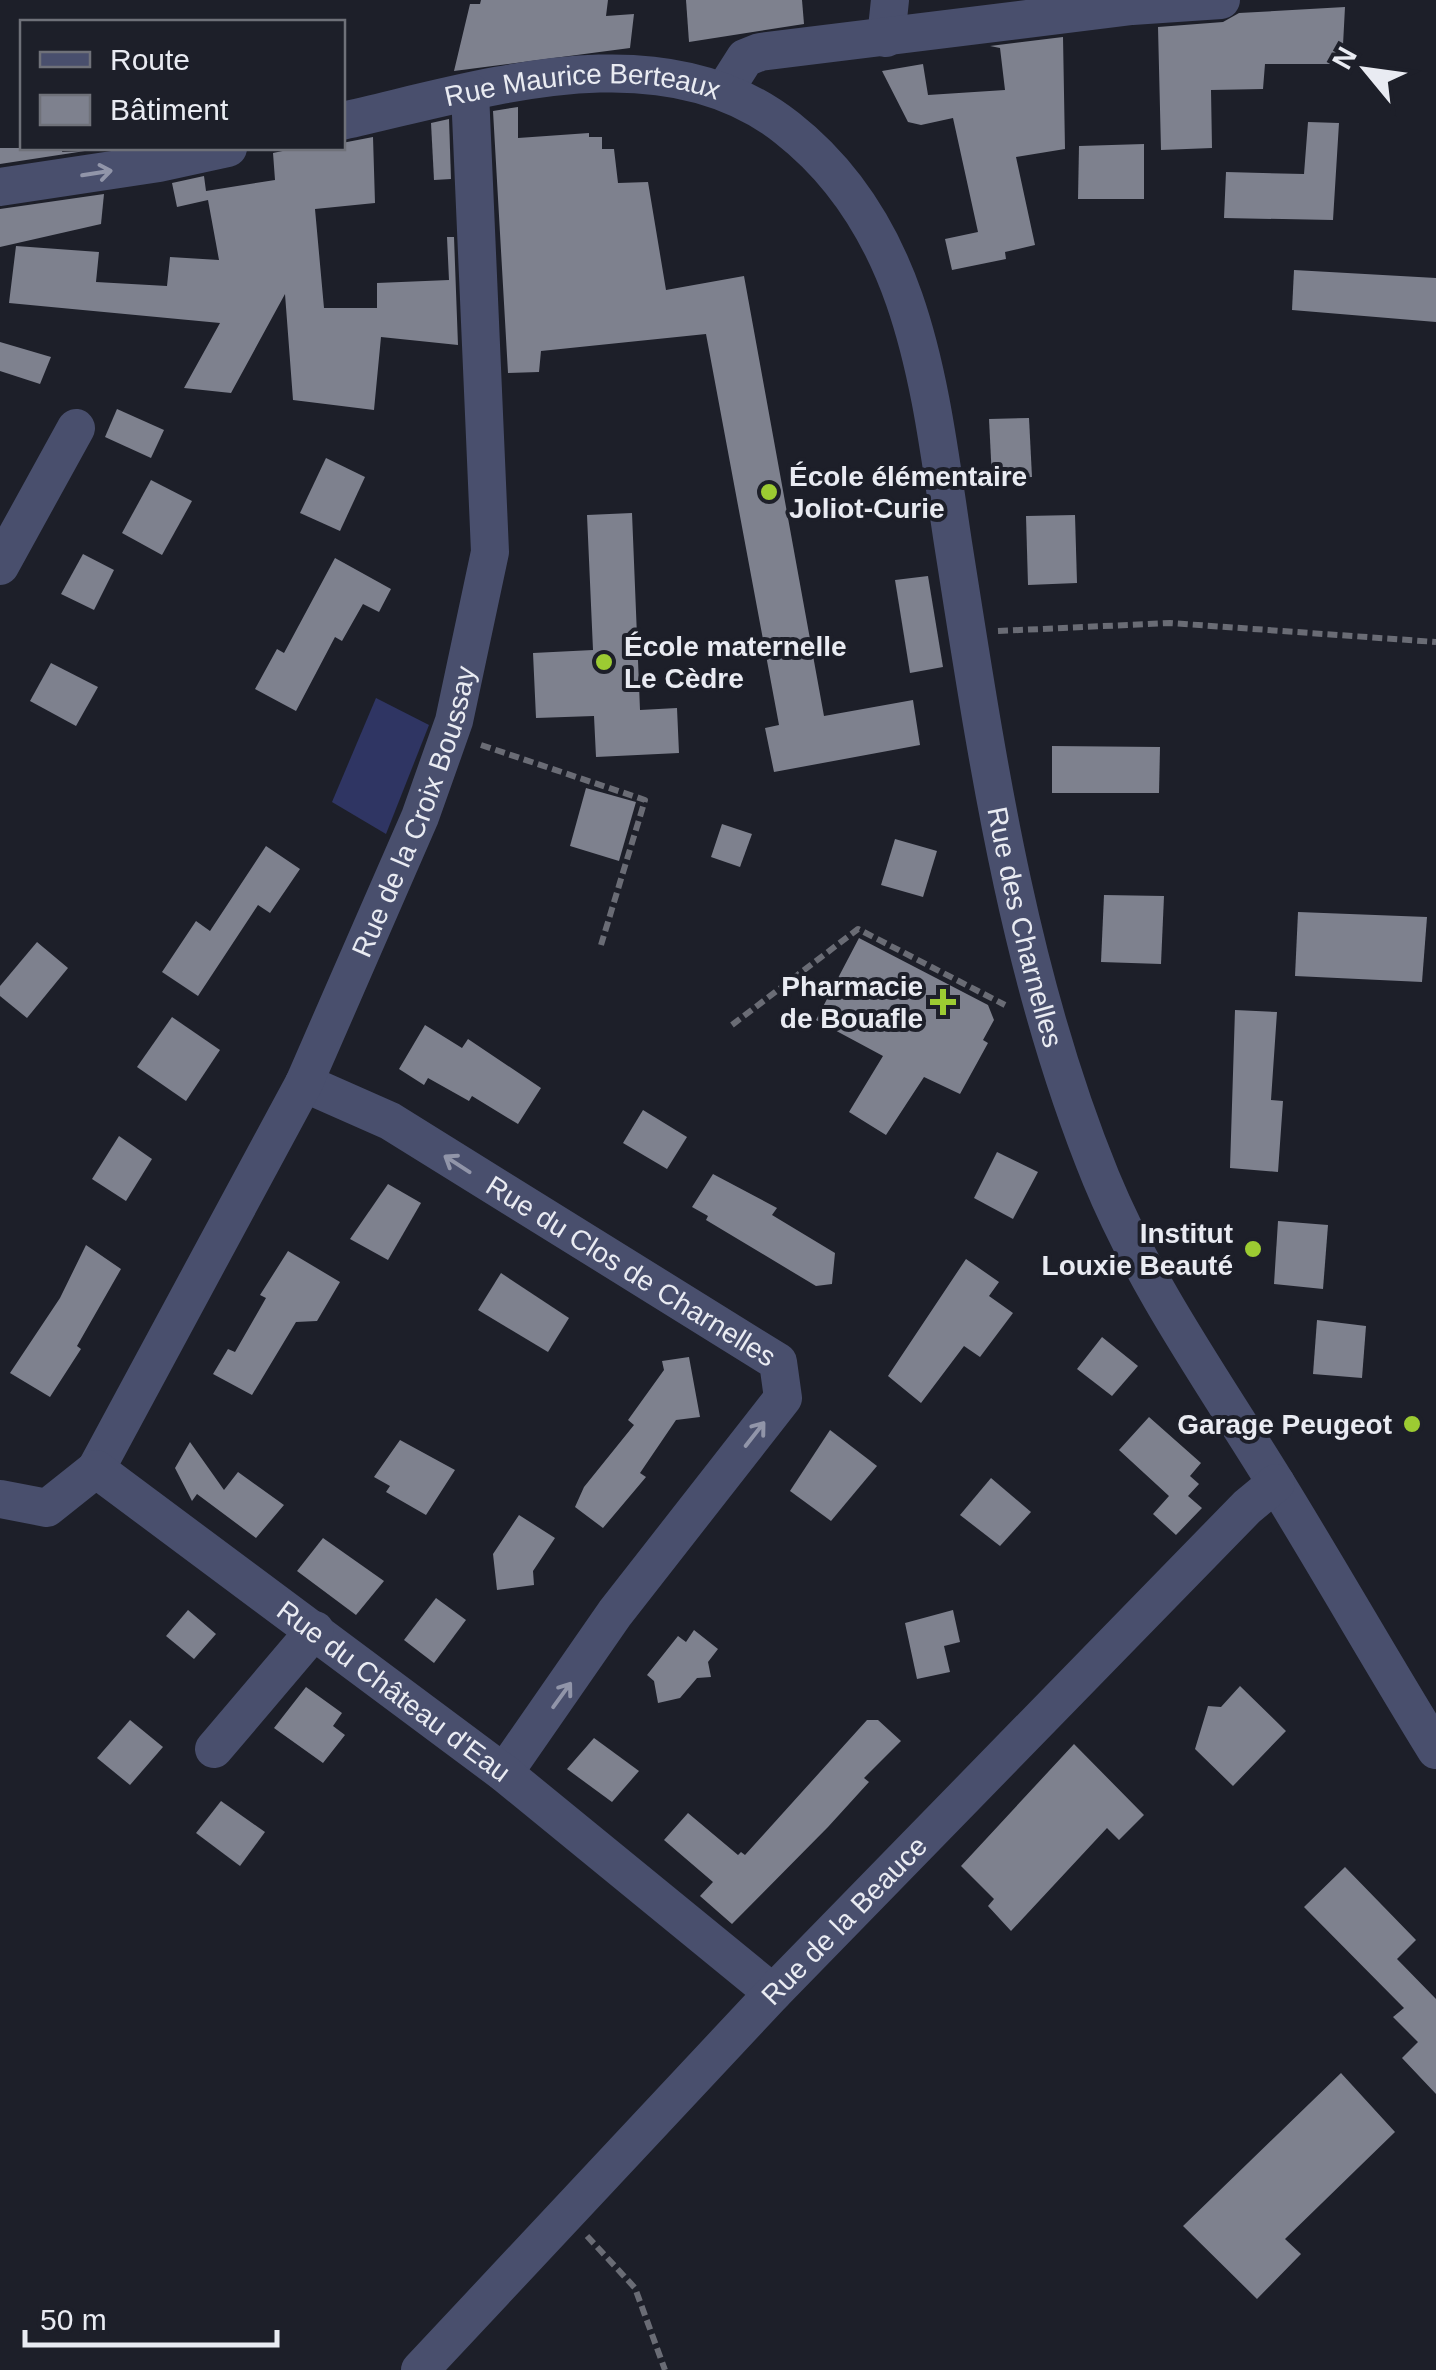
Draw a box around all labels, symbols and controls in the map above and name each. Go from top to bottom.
legend [20,20,345,150]
north arrow [1316,20,1416,120]
text: N [1326,42,1363,74]
text: Route [110,43,190,76]
street label: Rue Maurice Berteaux [442,58,724,112]
text: Bâtiment [110,93,229,126]
one-way arrow [80,164,112,182]
place label: École élémentaire Joliot-Curie [789,461,1027,524]
marker: École élémentaire Joliot-Curie [758,481,780,503]
place label: École maternelle Le Cèdre [624,631,847,694]
marker: École maternelle Le Cèdre [593,651,615,673]
street label: Rue de la Croix Boussay [346,663,481,962]
street label: Rue des Charnelles [981,804,1069,1051]
place label: Pharmacie de Bouafle [780,971,923,1034]
marker: Pharmacie de Bouafle [932,991,954,1013]
one-way arrow [443,1153,471,1174]
street label: Rue du Clos de Charnelles [481,1170,781,1373]
place label: Institut Louxie Beauté [1042,1218,1233,1281]
marker: Institut Louxie Beauté [1242,1238,1264,1260]
place label: Garage Peugeot [1177,1409,1392,1440]
marker: Garage Peugeot [1401,1413,1423,1435]
one-way arrow [744,1421,766,1447]
street label: Rue du Château d'Eau [271,1595,516,1788]
one-way arrow [551,1682,572,1709]
street label: Rue de la Beauce [755,1830,933,2011]
scale bar [25,2285,278,2347]
text: 50 m [40,2303,107,2336]

